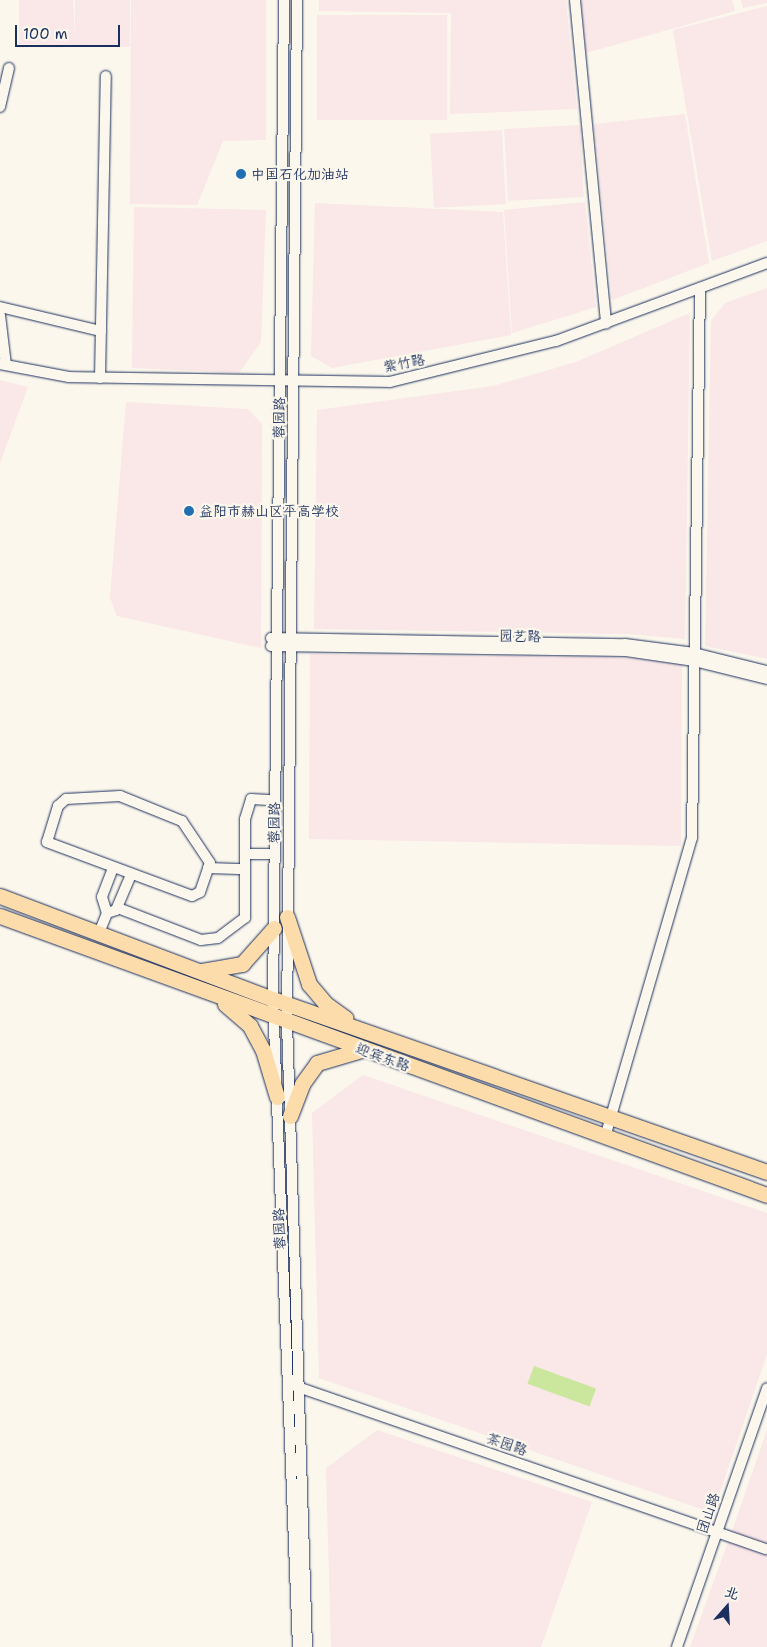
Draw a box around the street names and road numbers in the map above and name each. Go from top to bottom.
street label: 紫竹路 [382,351,426,375]
street label: 蓉园路 [270,397,288,439]
street label: 园艺路 [499,627,541,645]
street label: 蓉园路 [265,802,283,844]
street label: 迎宾东路 [354,1040,412,1074]
street label: 蓉园路 [270,1208,288,1250]
street label: 茶园路 [484,1429,530,1459]
street label: 团山路 [693,1490,723,1536]

